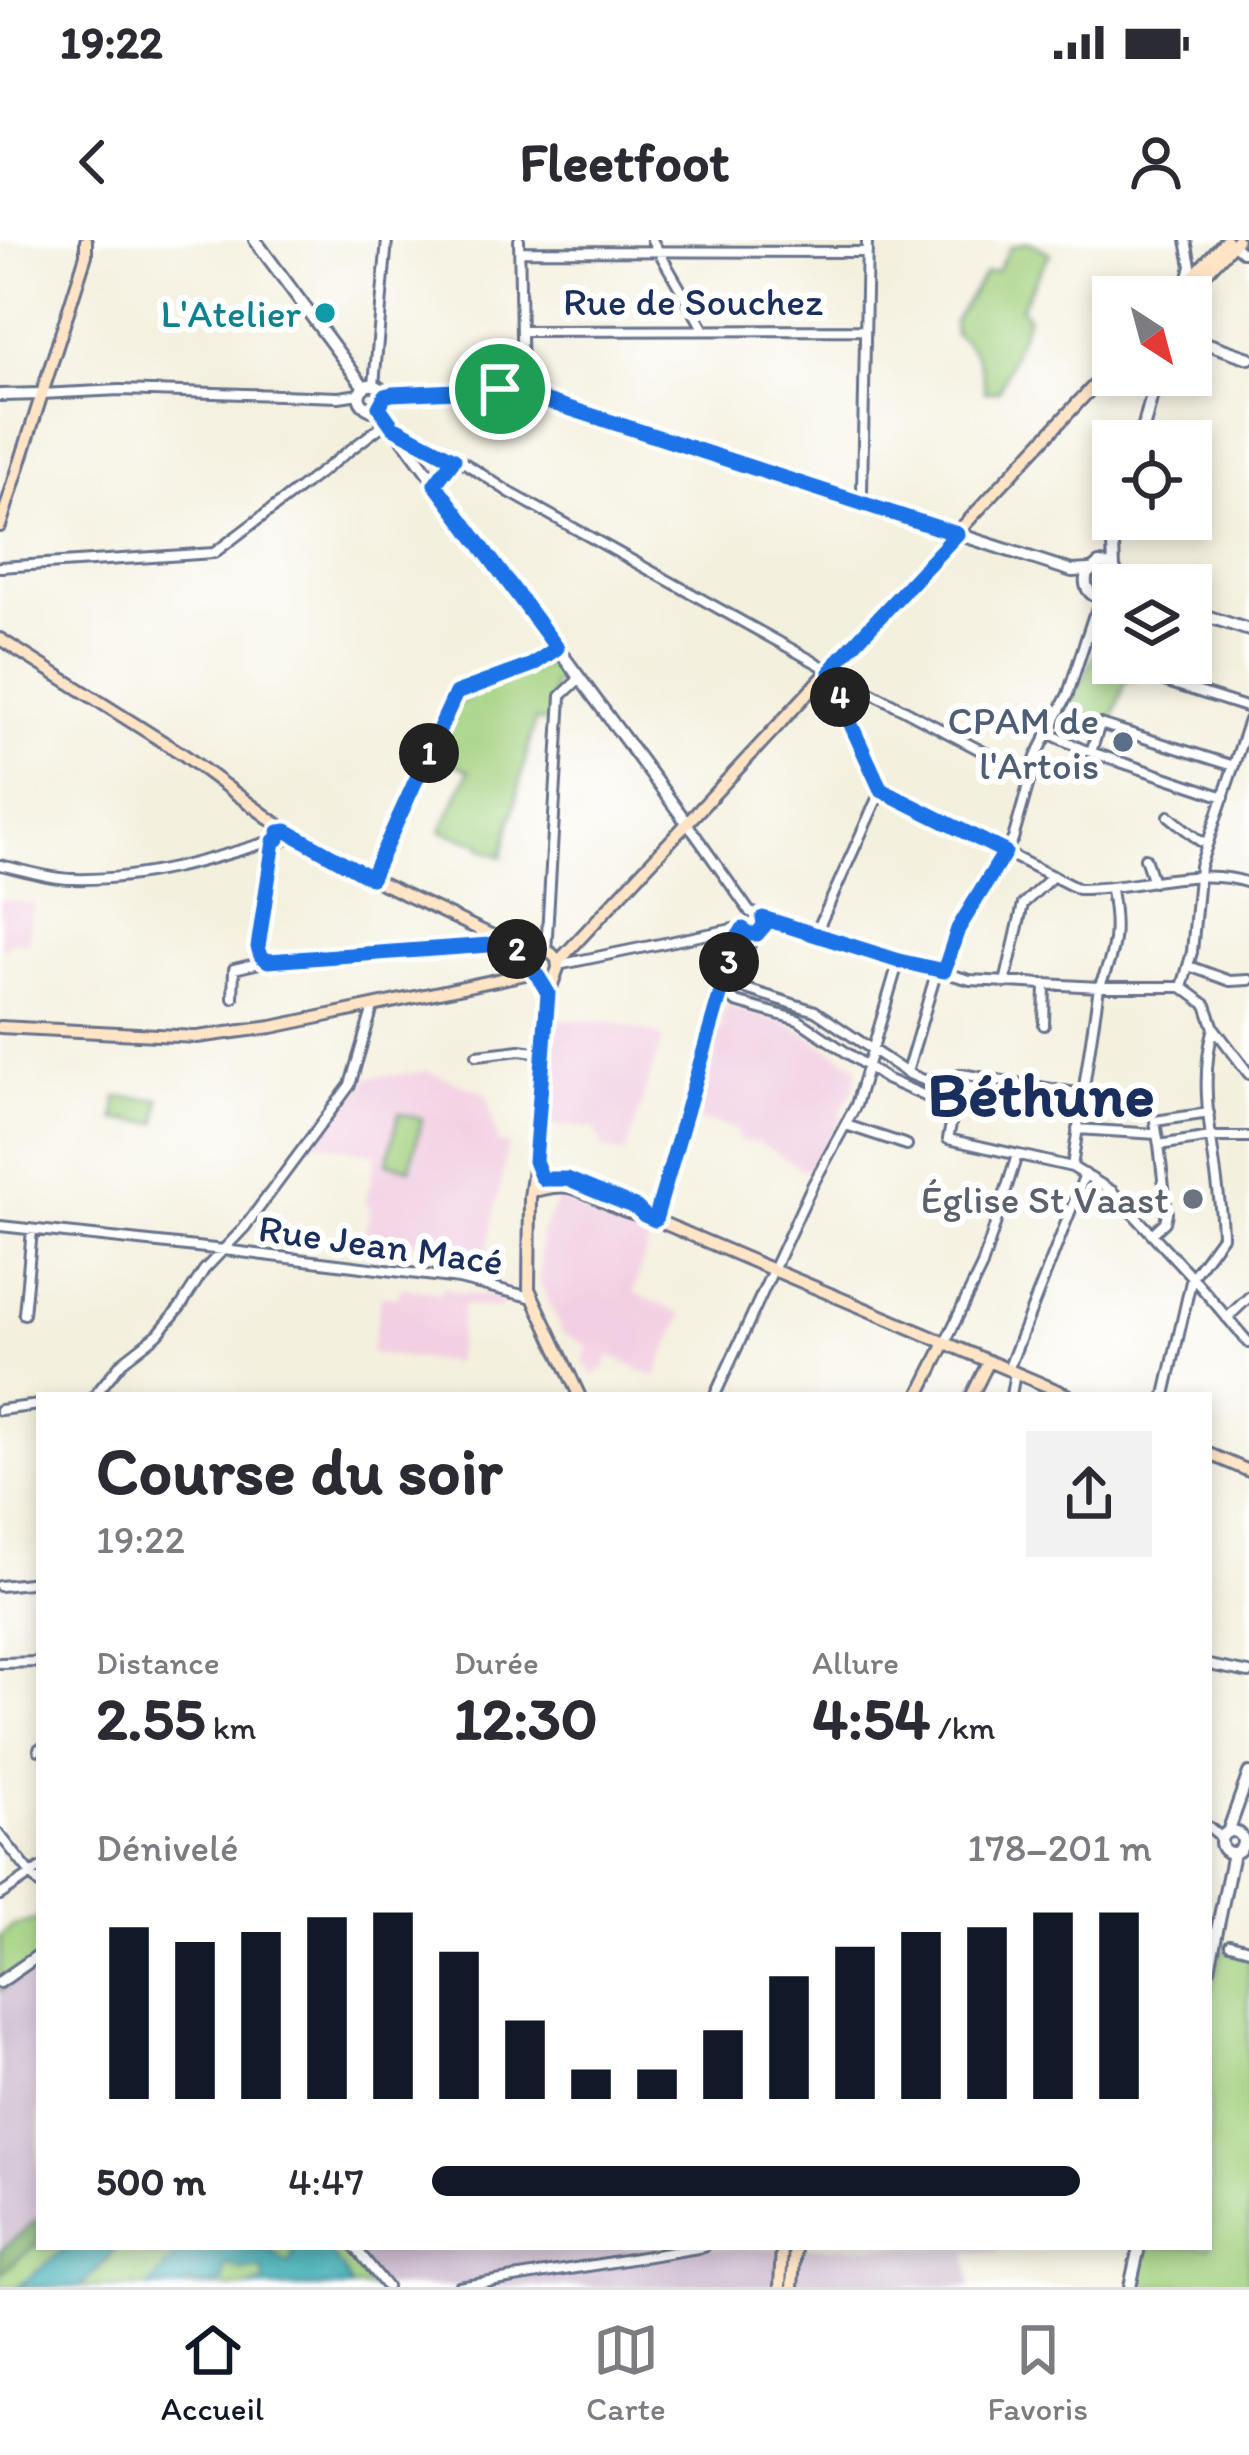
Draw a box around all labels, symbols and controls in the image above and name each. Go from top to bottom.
text: 19:22 [60,15,163,69]
icon: back [60,129,126,195]
icon: person [1123,129,1189,195]
text: Fleetfoot [519,130,730,195]
north arrow [1092,276,1212,396]
map controls [1092,276,1212,684]
street label: Rue de Souchez [563,278,823,325]
place label: L'Atelier [160,290,302,337]
marker: L'Atelier [312,300,338,326]
pin [449,338,551,440]
icon: arrive [467,356,533,422]
button: locate [1092,420,1212,540]
button: layers [1092,564,1212,684]
pin: 4 [810,667,870,727]
text: 4 [830,677,850,716]
place label: CPAM de l'Artois [948,697,1099,789]
pin: 1 [399,723,459,783]
marker: CPAM de l'Artois [1110,729,1136,755]
text: 1 [421,733,437,772]
pin: 2 [487,919,547,979]
text: 2 [508,929,526,968]
pin: 3 [699,932,759,992]
text: 3 [720,942,738,981]
district label: Béthune [927,1056,1155,1132]
place label: Église St Vaast [921,1176,1169,1223]
marker: Église St Vaast [1180,1186,1206,1212]
street label: Rue Jean Macé [256,1204,506,1285]
text: Course du soir [96,1431,502,1511]
button: share [1026,1431,1152,1557]
text: 19:22 [96,1516,185,1563]
text: Distance [96,1643,220,1682]
text: Durée [454,1643,539,1682]
text: Allure [812,1643,899,1682]
text: 2.55 [96,1682,205,1754]
text: 12:30 [454,1682,598,1754]
text: 4:54 [812,1682,930,1754]
text: km [205,1708,256,1747]
text: /km [930,1708,995,1747]
text: Dénivelé [96,1824,239,1871]
text: 178–201 m [967,1824,1152,1871]
text: 500 m [96,2158,206,2205]
text: 4:47 [288,2158,364,2205]
tab: Accueil [161,2317,264,2428]
tab: Carte [586,2317,666,2428]
tab: Favoris [987,2317,1088,2428]

